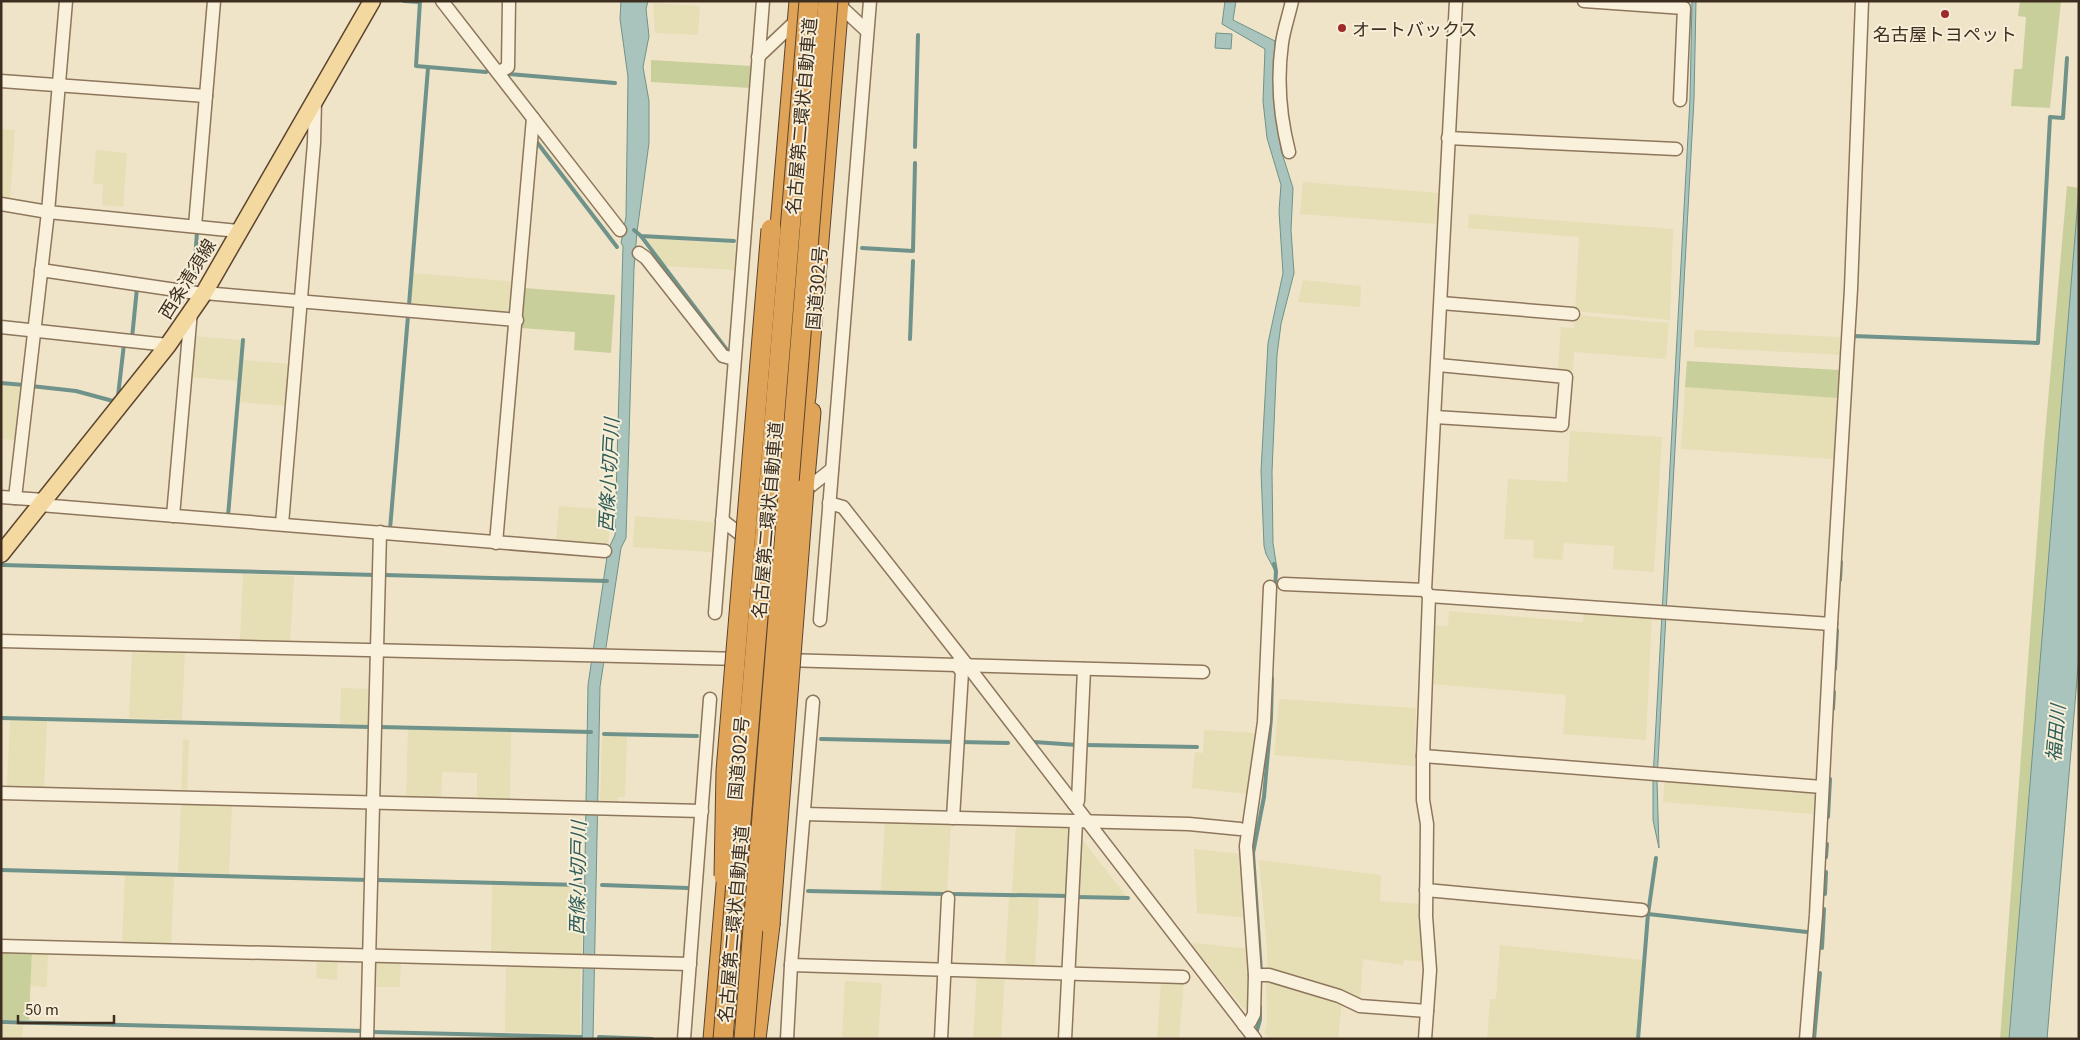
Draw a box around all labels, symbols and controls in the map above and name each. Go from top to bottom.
marker: 名古屋トヨペット [1939,8,1951,20]
place label: オートバックス [1352,15,1477,41]
street label: 名古屋第二環状自動車道 [778,16,822,216]
place label: 名古屋トヨペット [1873,20,2017,46]
marker: オートバックス [1336,22,1348,34]
street label: 西条清須線 [151,233,221,323]
street label: 国道302号 [798,245,832,331]
water label: 西條小切戸川 [591,415,624,533]
street label: 名古屋第二環状自動車道 [744,420,788,620]
water label: 福田川 [2038,701,2070,763]
street label: 国道302号 [720,715,754,801]
water label: 西條小切戸川 [562,819,591,935]
street label: 名古屋第二環状自動車道 [710,824,754,1024]
scale bar [18,992,114,1024]
text: 50 m [25,998,59,1019]

